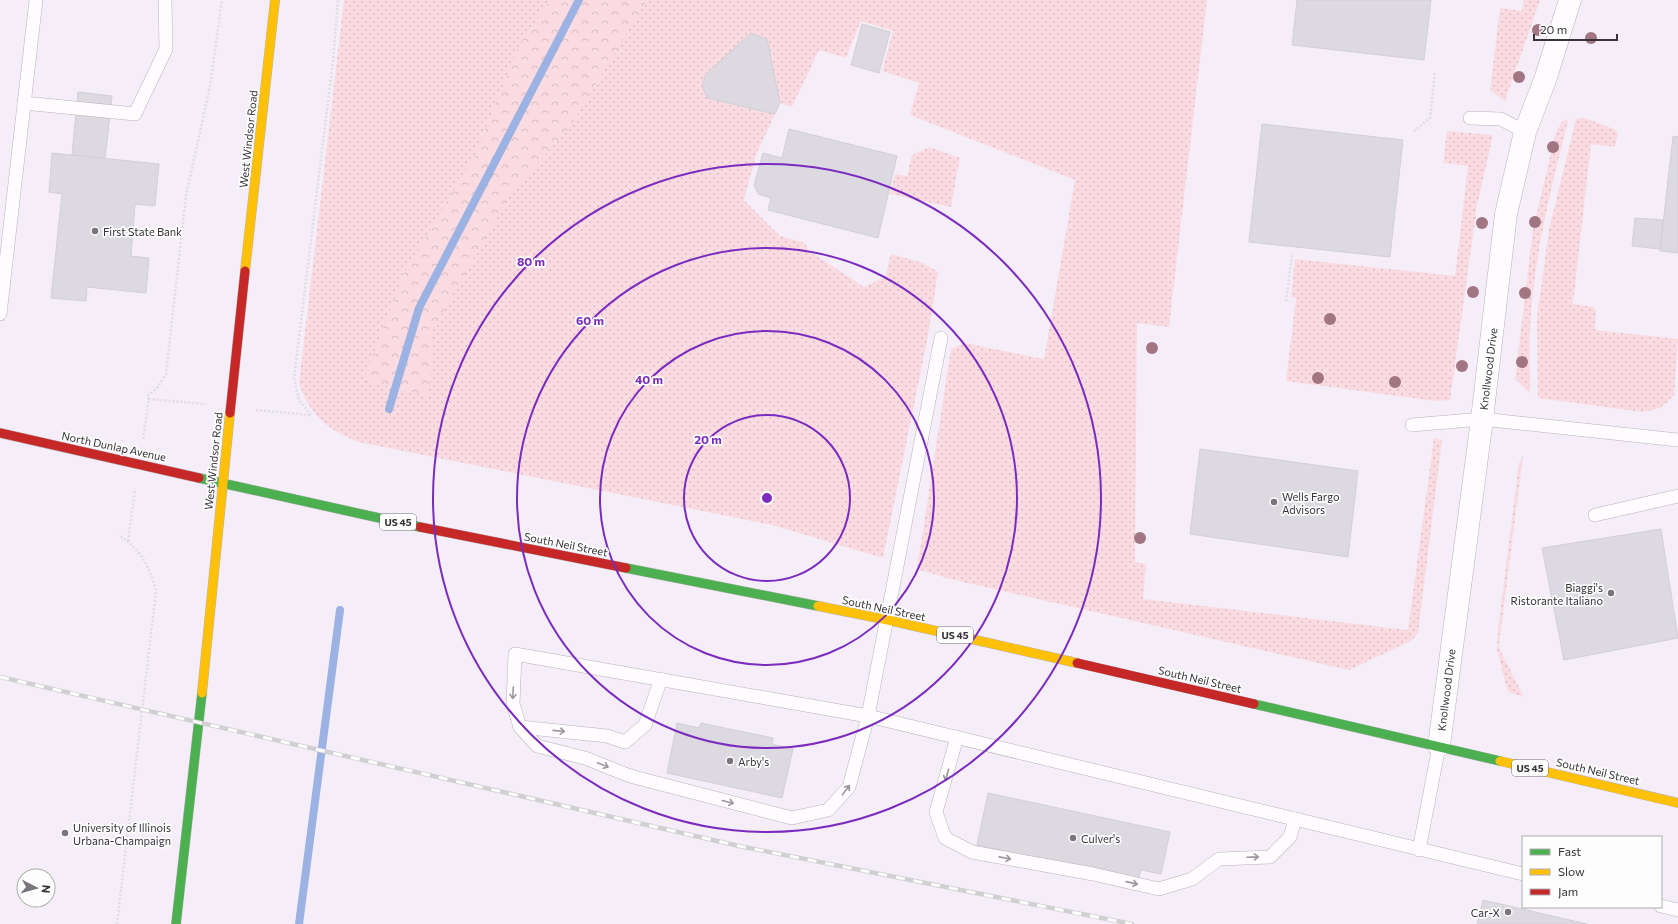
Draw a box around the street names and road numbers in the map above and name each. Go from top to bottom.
street label: West Windsor Road [236,89,260,189]
street label: Knollwood Drive [1477,327,1500,411]
street label: West Windsor Road [201,411,225,511]
street label: North Dunlap Avenue [61,429,168,463]
road number: US 45 [380,514,416,530]
street label: South Neil Street [523,530,609,559]
street label: South Neil Street [841,593,927,623]
road number: US 45 [937,627,973,643]
street label: Knollwood Drive [1435,648,1458,732]
street label: South Neil Street [1157,663,1243,695]
street label: South Neil Street [1555,755,1641,787]
road number: US 45 [1512,760,1548,776]

